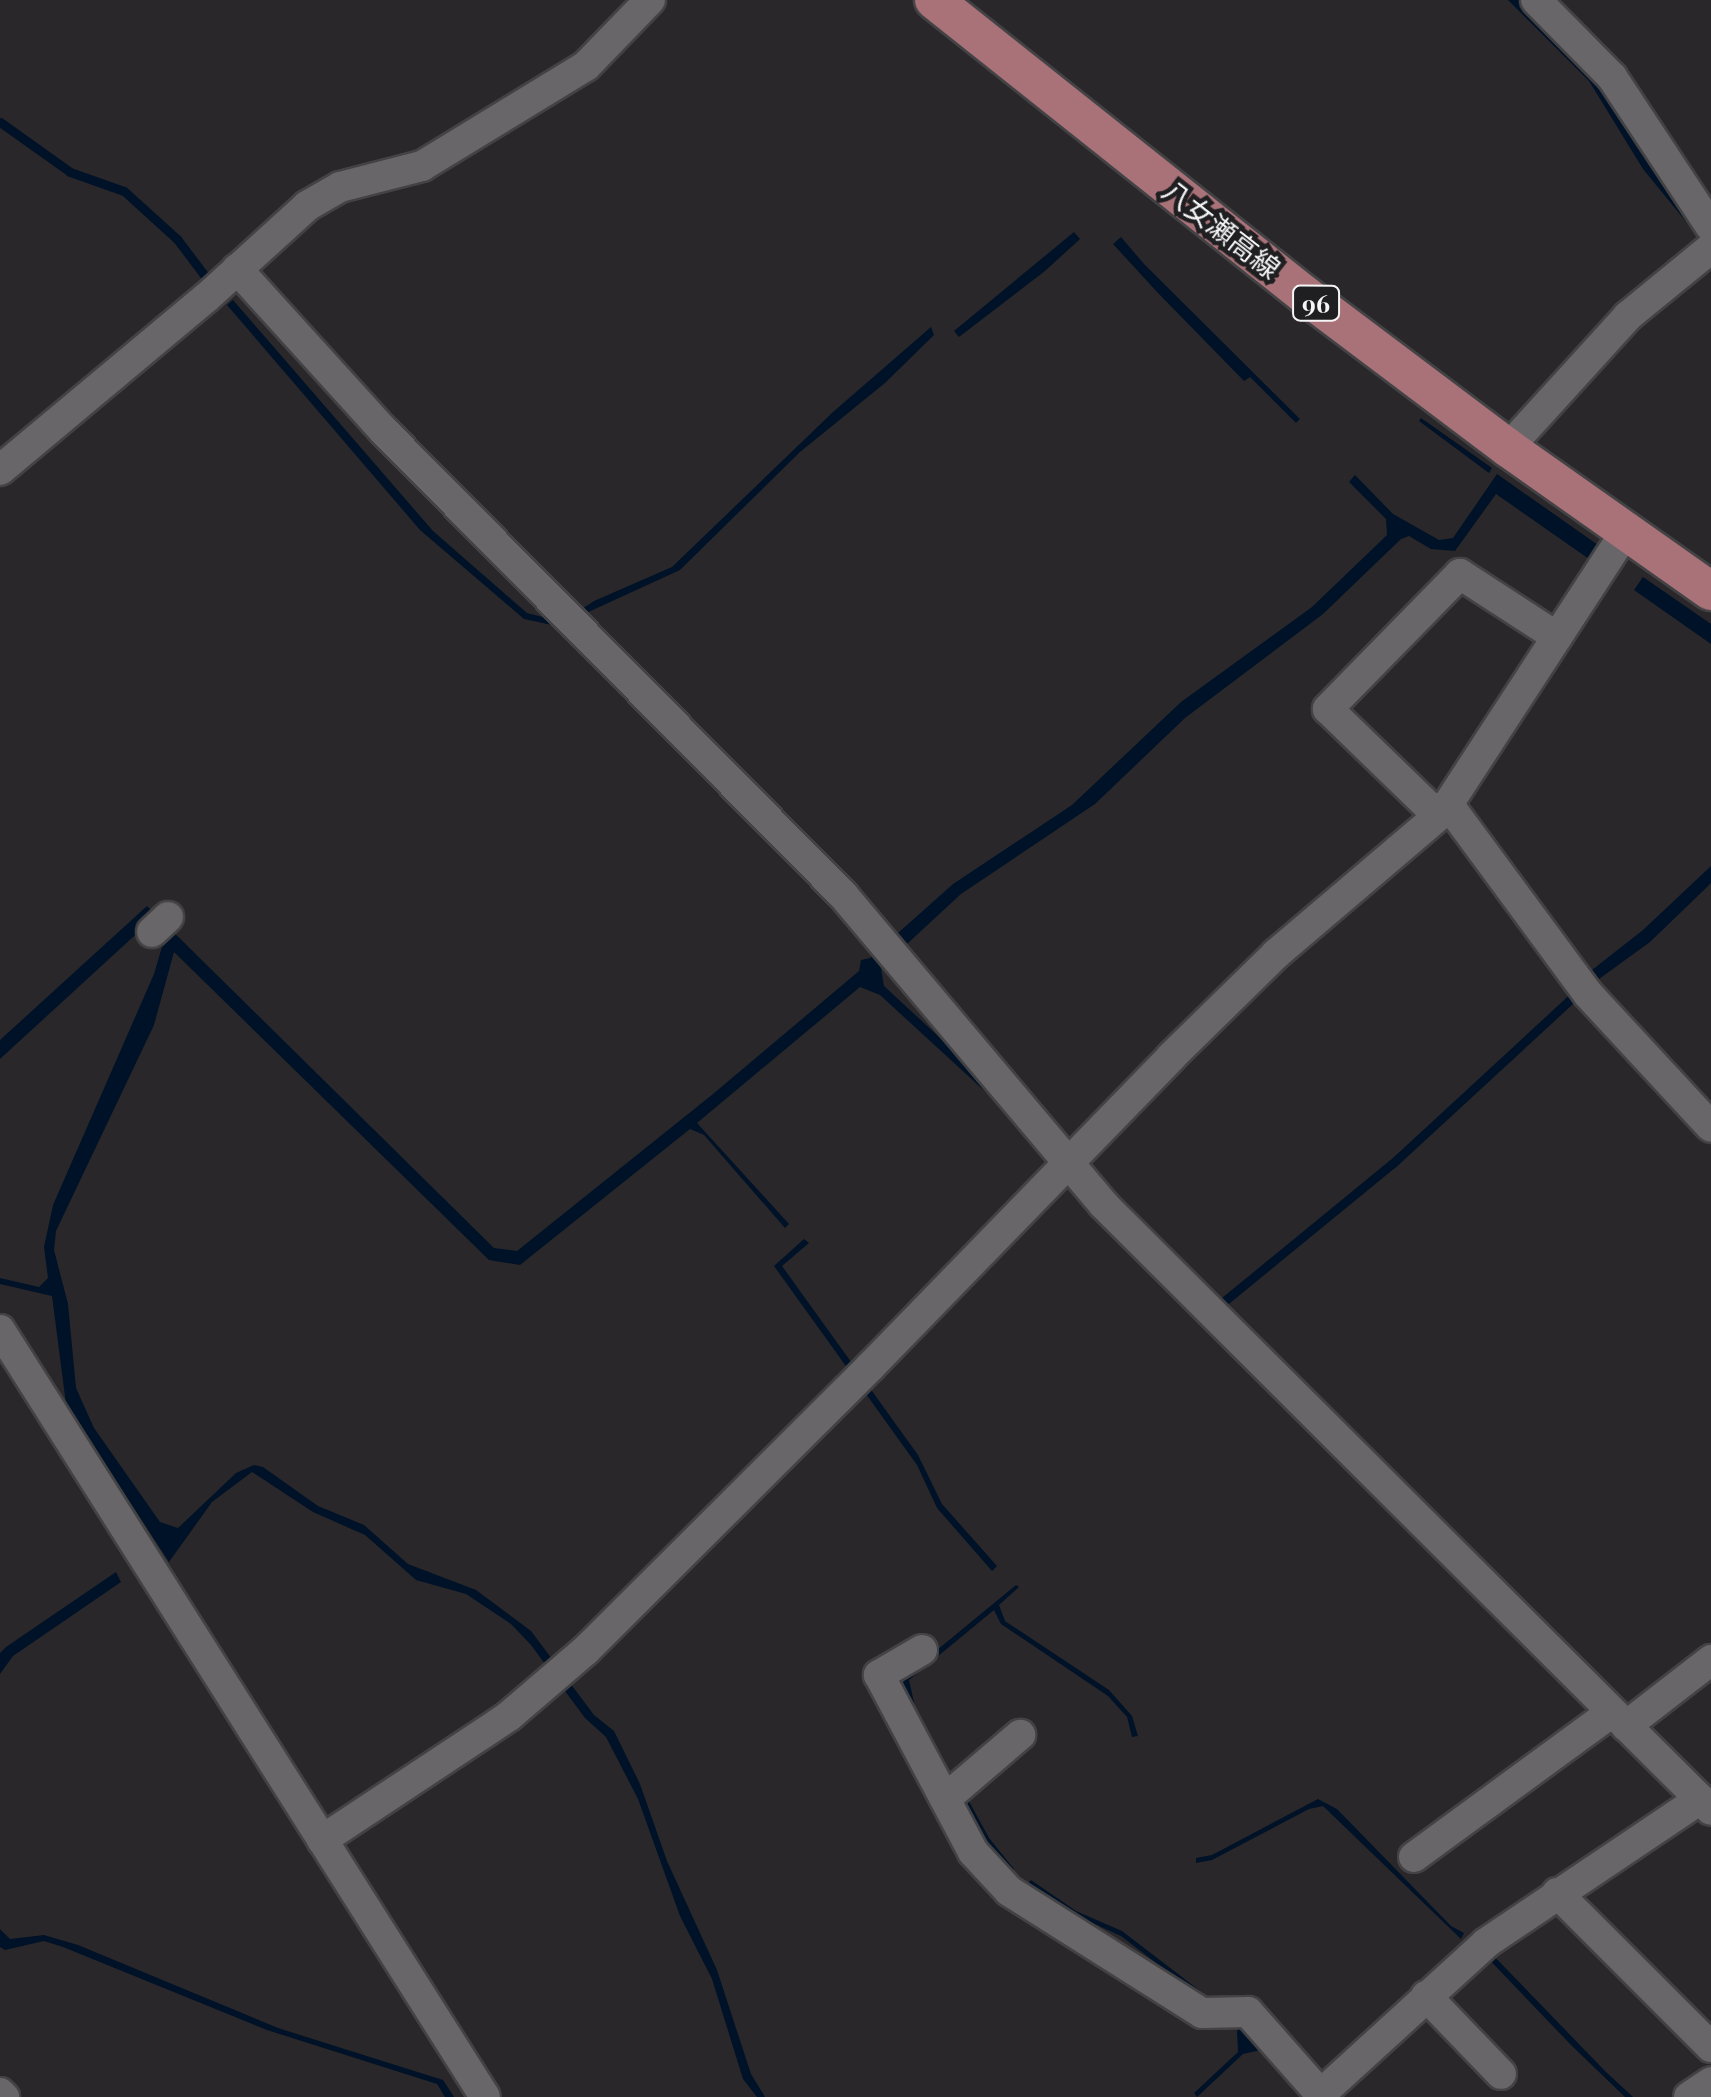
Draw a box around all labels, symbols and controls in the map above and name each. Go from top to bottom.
street label: 八女瀬高線 [1156,173,1288,285]
road number: 96 [1291,283,1341,323]

